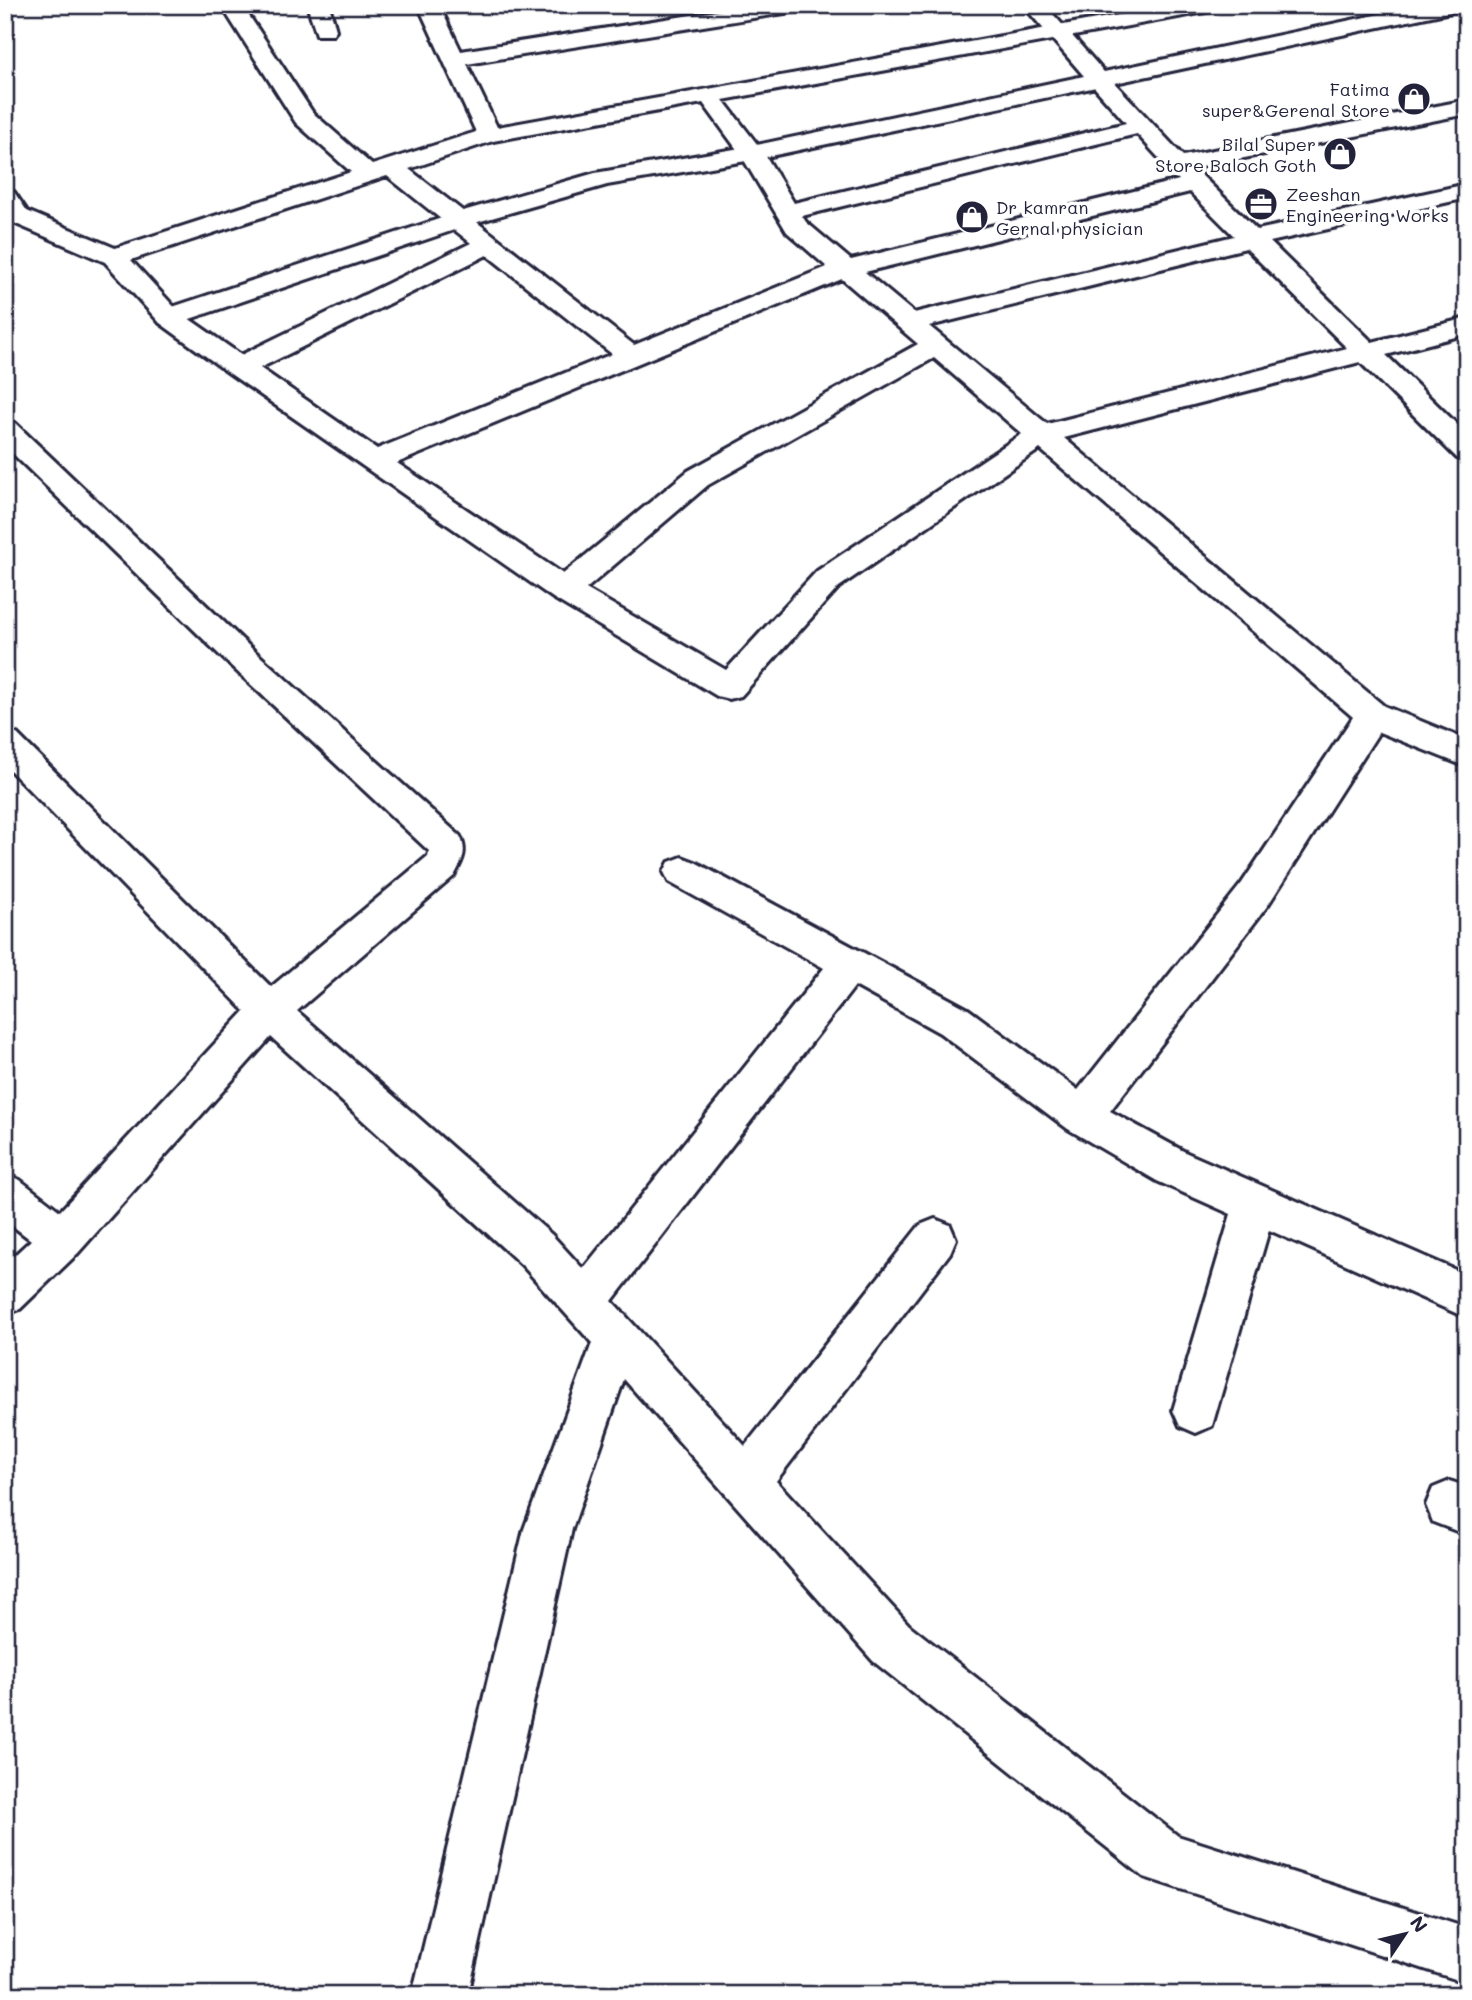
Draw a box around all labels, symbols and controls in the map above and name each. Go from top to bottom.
place label: Fatima super&Gerenal Store [1202,77,1390,122]
shop icon: Fatima super&Gerenal Store [1395,80,1433,118]
place label: Bilal Super Store Baloch Goth [1155,132,1316,177]
shop icon: Bilal Super Store Baloch Goth [1321,135,1359,173]
place label: Zeeshan Engineering Works [1286,182,1449,227]
office icon: Zeeshan Engineering Works [1242,185,1280,223]
place label: Dr kamran Gernal physician [996,195,1143,240]
shop icon: Dr kamran Gernal physician [953,198,991,236]
north arrow [1370,1898,1440,1968]
text: N [1405,1911,1434,1937]

